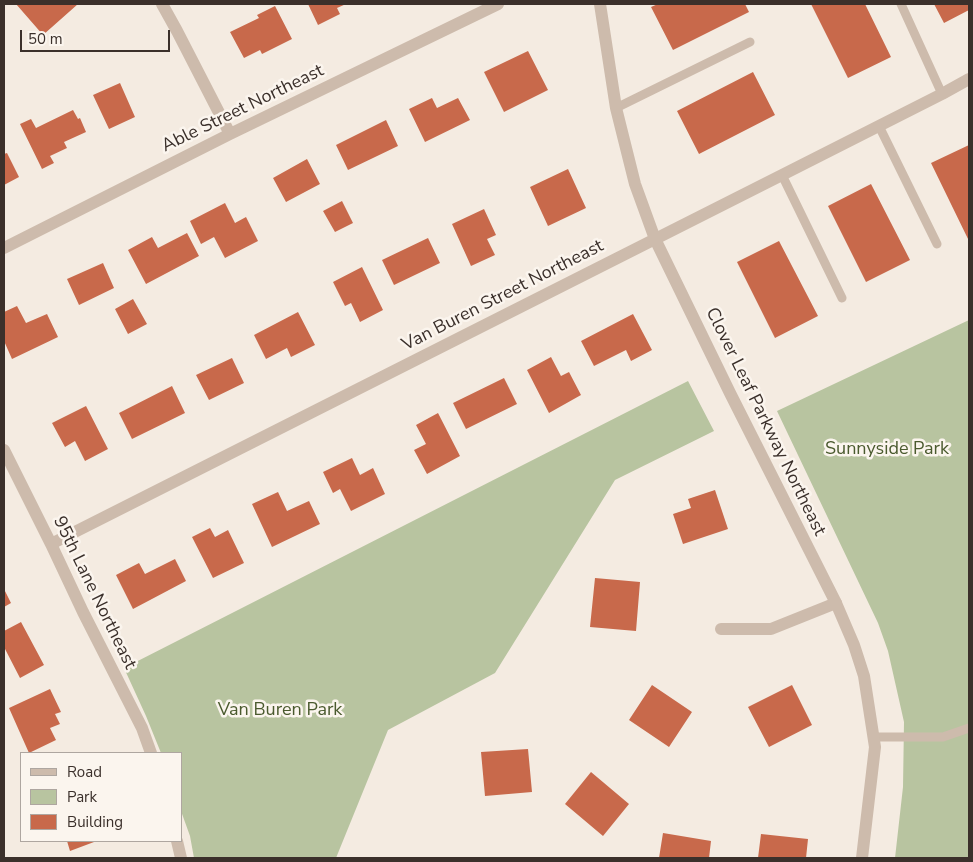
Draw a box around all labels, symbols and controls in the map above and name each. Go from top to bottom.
scale bar [22,20,172,52]
text: 50 m [28,29,63,49]
street label: Able Street Northeast [158,60,328,158]
street label: Van Buren Street Northeast [399,236,607,356]
street label: Clover Leaf Parkway Northeast [700,304,830,540]
park label: Sunnyside Park [825,439,949,461]
street label: 95th Lane Northeast [48,513,140,673]
park label: Van Buren Park [218,700,342,722]
legend [20,752,182,842]
text: Road [67,762,102,782]
text: Park [67,787,97,807]
text: Building [67,812,123,832]

